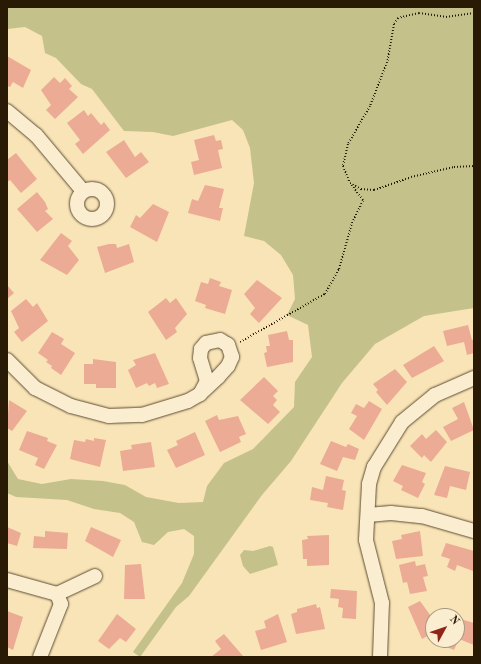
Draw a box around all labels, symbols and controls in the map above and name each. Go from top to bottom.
north arrow [425,608,465,648]
text: N [447,614,461,627]

